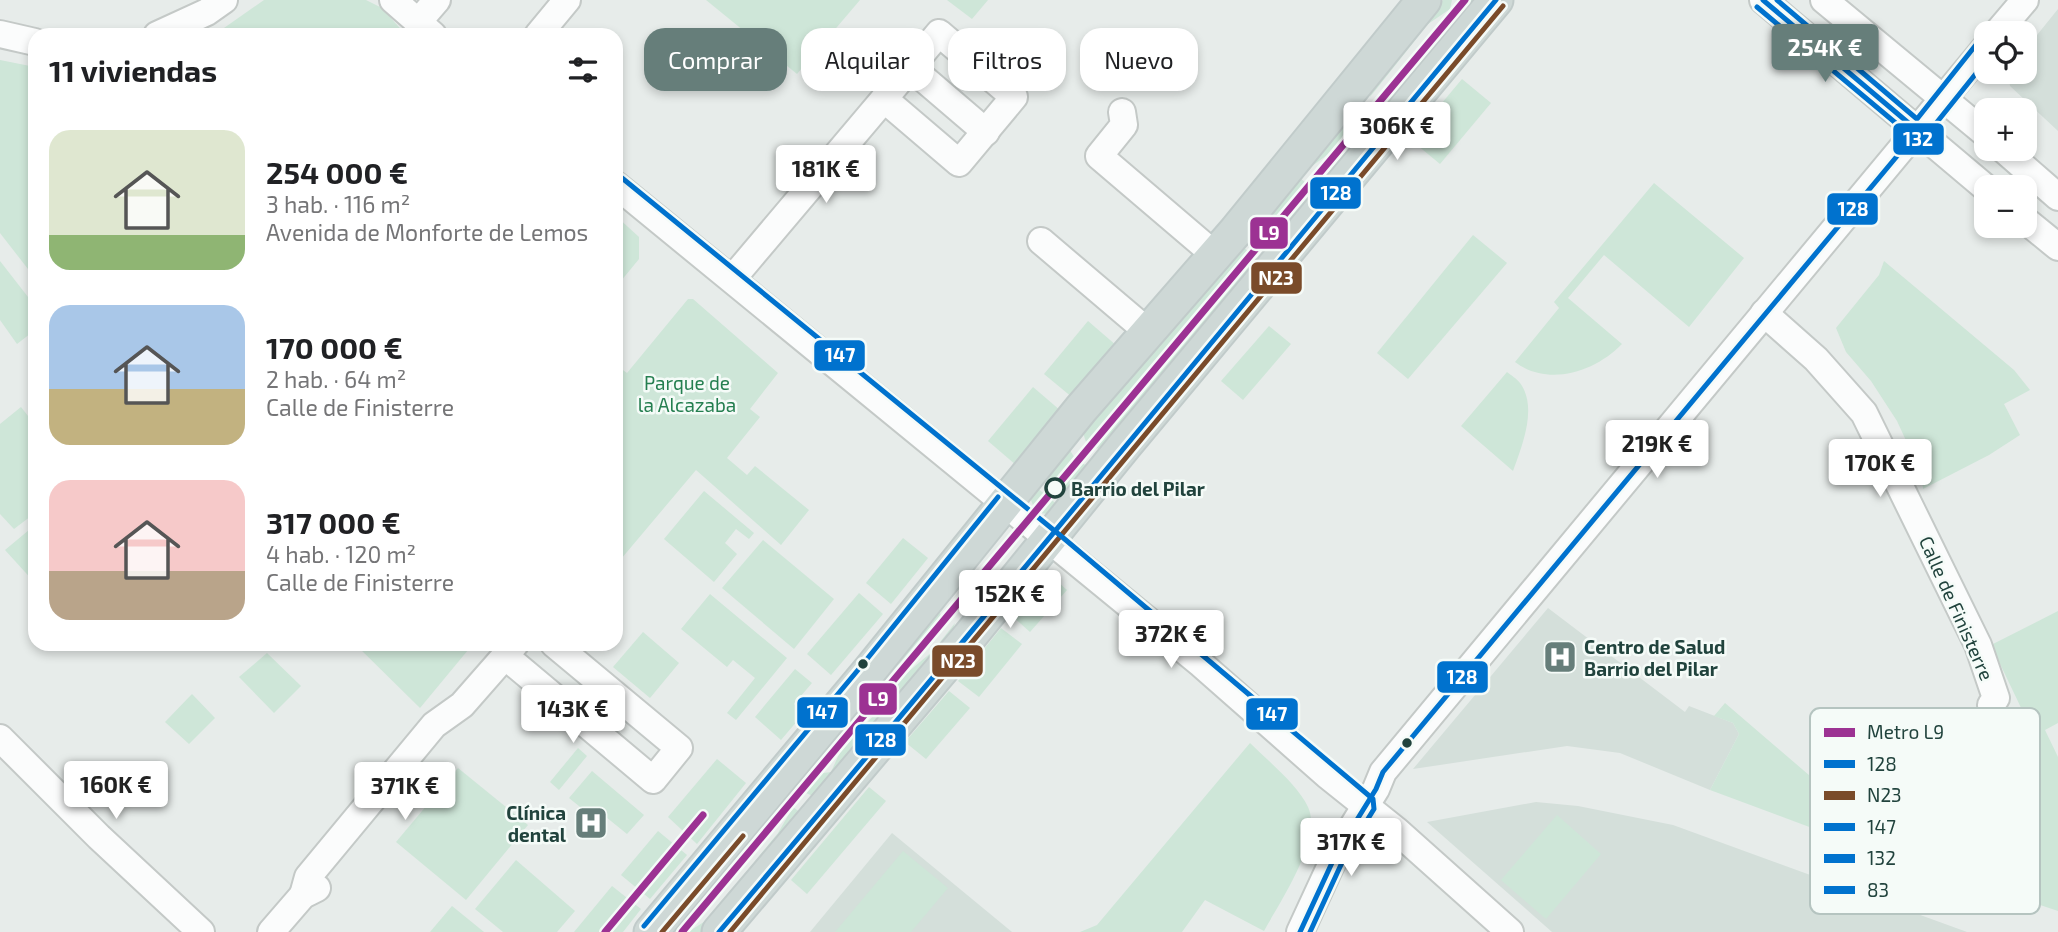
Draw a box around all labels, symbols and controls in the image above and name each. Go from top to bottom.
map controls [1974,21,2037,238]
button: locate [1974,21,2037,84]
pin: 254K € [1768,24,1882,84]
chip: Comprar [644,28,787,91]
chip: Alquilar [801,28,934,91]
chip: Filtros [948,28,1066,91]
chip: Nuevo [1080,28,1198,91]
text: 254K € [1788,33,1862,61]
icon: filters [564,51,602,89]
text: 11 viviendas [49,52,217,88]
button: + [1974,98,2037,161]
pin: 306K € [1340,102,1454,162]
text: 306K € [1359,111,1435,139]
line badge: 132 [1892,122,1945,156]
text: 132 [1903,127,1933,150]
pin: 181K € [769,146,883,205]
text: 254 000 € [266,154,408,190]
text: 181K € [792,154,860,182]
icon: home [105,158,189,242]
button: − [1974,175,2037,238]
line badge: 128 [1309,176,1362,210]
text: 128 [1320,181,1352,204]
text: 3 hab. · 116 m² [266,190,410,218]
line badge: 128 [1826,192,1879,226]
text: 128 [1837,197,1869,220]
line badge: L9 [1249,216,1289,250]
text: Avenida de Monforte de Lemos [266,218,588,246]
text: L9 [1258,221,1280,244]
line badge: N23 [1250,261,1303,295]
text: N23 [1258,266,1294,289]
text: 170 000 € [266,329,403,365]
icon: home [105,333,189,417]
line badge: 147 [813,339,866,372]
text: 147 [825,343,855,366]
text: 2 hab. · 64 m² [266,365,406,393]
park label: Parque de la Alcazaba [638,371,736,416]
text: Calle de Finisterre [266,393,454,421]
pin: 219K € [1600,420,1714,480]
text: 219K € [1622,429,1692,457]
pin: 170K € [1823,440,1937,499]
text: 170K € [1845,448,1915,476]
place label: Barrio del Pilar [1071,477,1205,500]
marker: Barrio del Pilar [1045,478,1065,498]
text: 317 000 € [266,504,401,540]
icon: home [105,508,189,592]
street label: Calle de Finisterre [1915,532,1999,684]
text: 4 hab. · 120 m² [266,540,416,568]
text: Calle de Finisterre [266,568,454,596]
pin: 152K € [953,570,1067,630]
text: 152K € [975,579,1045,607]
pin: 372K € [1114,610,1228,670]
text: 372K € [1135,619,1207,647]
place label: Centro de Salud Barrio del Pilar [1584,635,1725,680]
hospital icon: Centro de Salud Barrio del Pilar [1541,638,1579,676]
line badge: N23 [931,644,984,678]
text: N23 [940,649,976,672]
unlabelled marker [856,657,870,671]
line badge: 128 [1436,660,1489,694]
text: 128 [1446,665,1478,688]
line badge: L9 [858,682,898,716]
pin: 143K € [516,686,630,745]
text: L9 [867,687,889,710]
text: 143K € [537,694,609,722]
line badge: 147 [796,696,849,729]
line badge: 147 [1245,697,1299,731]
text: 147 [807,700,837,723]
text: 147 [1257,702,1287,725]
legend [1810,708,2040,914]
text: Metro L9 [1867,720,1944,743]
line badge: 128 [854,723,907,757]
text: 128 [865,728,897,751]
unlabelled marker [1400,736,1414,750]
text: 128 [1867,752,1897,775]
pin: 160K € [59,762,173,821]
pin: 371K € [348,762,462,822]
text: 160K € [80,770,152,798]
text: 371K € [370,771,440,799]
text: N23 [1867,783,1902,806]
place label: Clínica dental [506,801,567,846]
hospital icon: Clínica dental [572,804,610,842]
text: 147 [1867,815,1896,838]
pin: 317K € [1294,818,1408,878]
text: 317K € [1316,827,1386,855]
text: 132 [1867,846,1896,869]
text: 83 [1867,878,1889,901]

